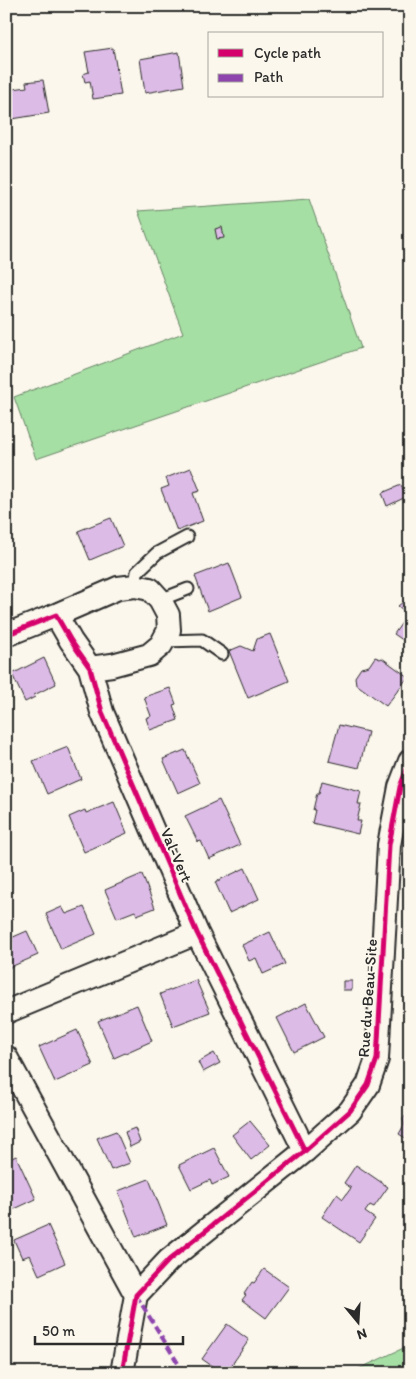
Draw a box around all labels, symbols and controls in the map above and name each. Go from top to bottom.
legend [208,32,384,98]
text: Cycle path [254,44,321,62]
text: Path [254,68,283,86]
street label: Val-Vert [157,825,196,885]
street label: Rue du Beau-Site [354,938,381,1058]
north arrow [334,1296,384,1346]
scale bar [35,1314,182,1346]
text: 50 m [42,1322,75,1340]
text: N [355,1324,369,1343]

